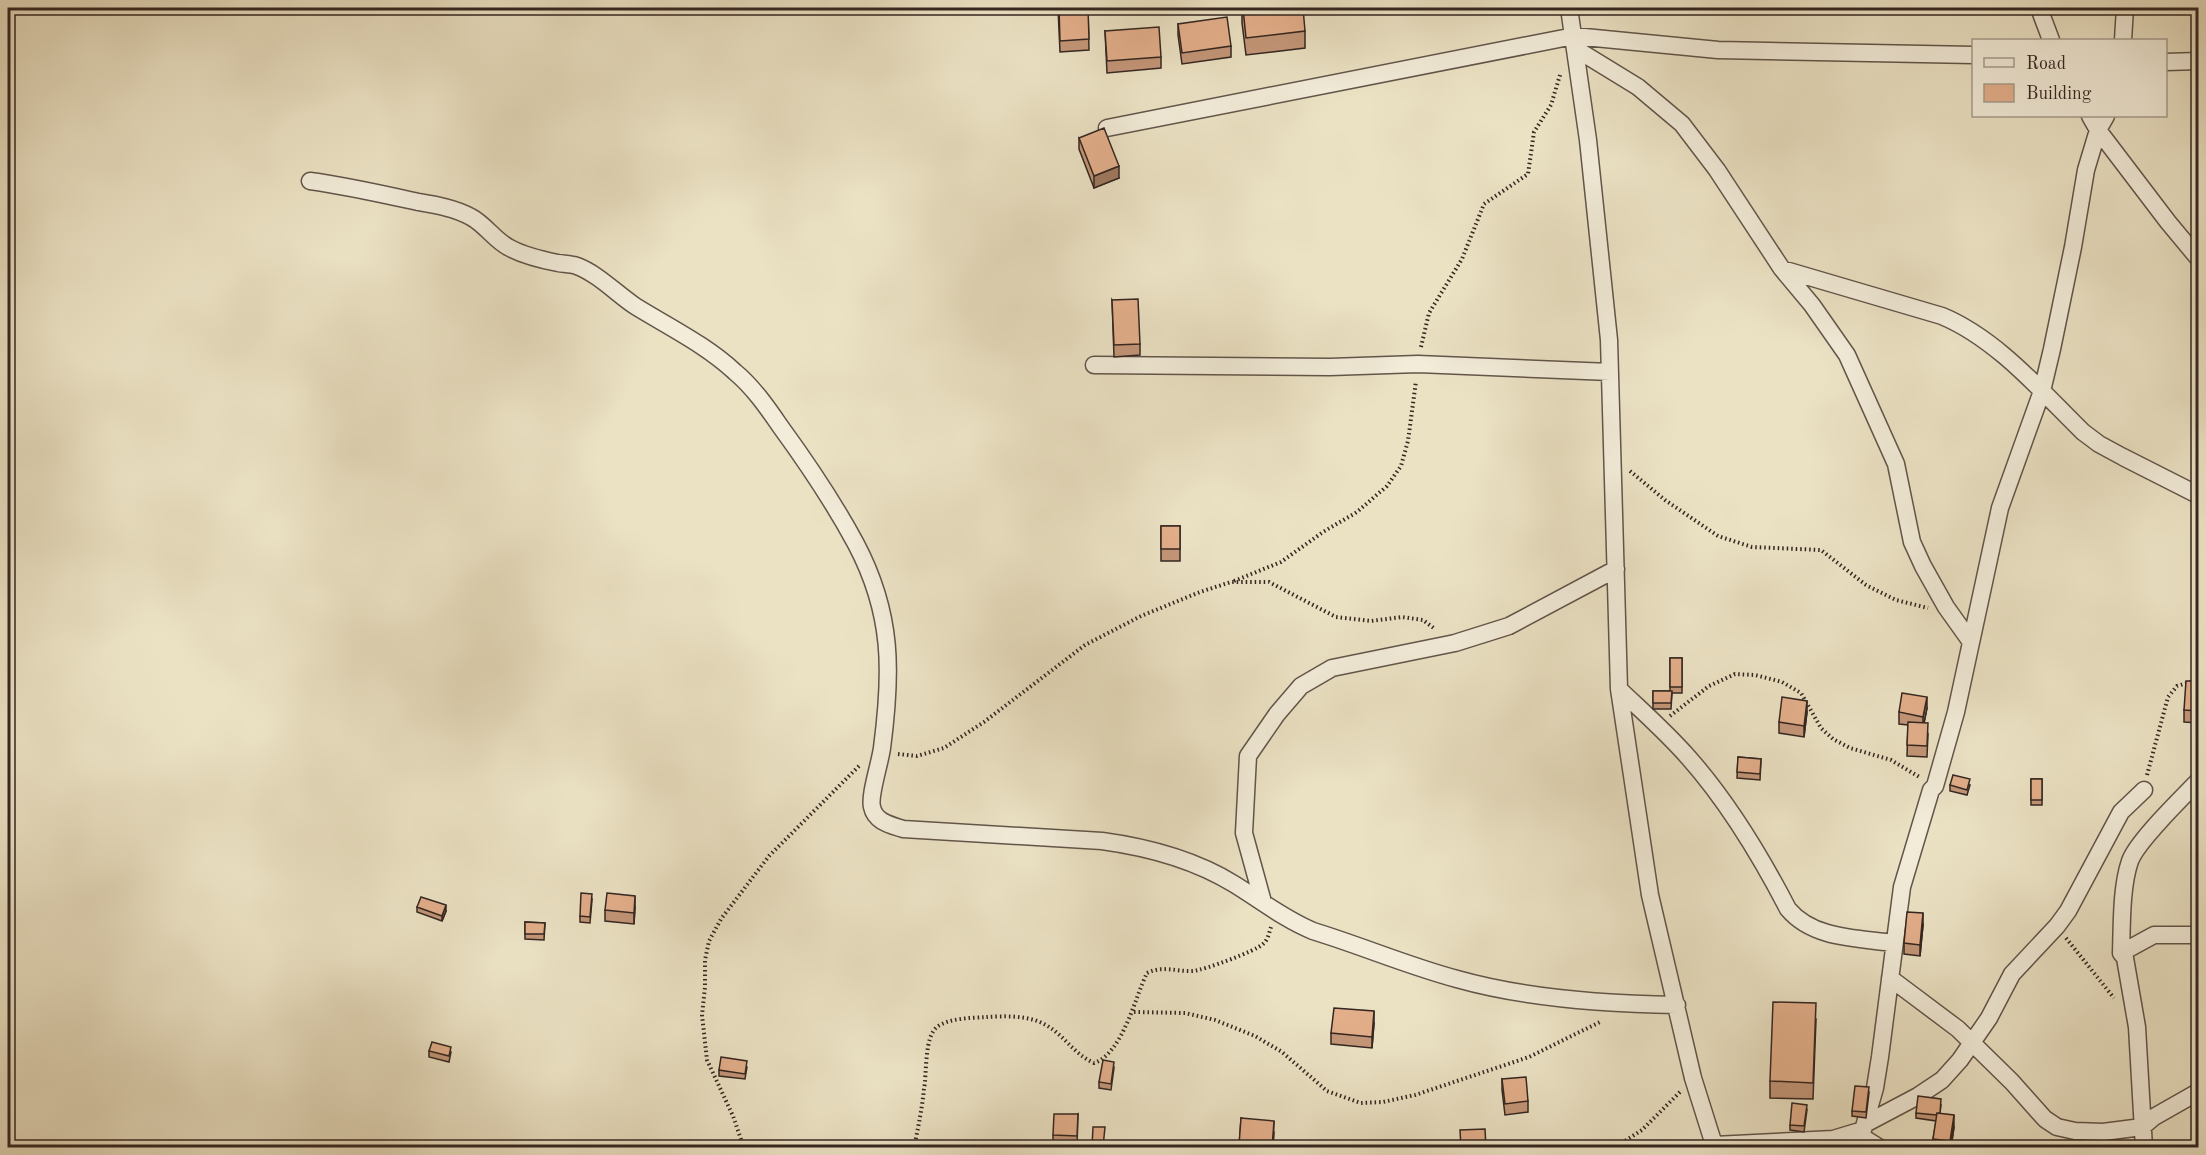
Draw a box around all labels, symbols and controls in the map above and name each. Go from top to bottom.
legend [1972,39,2167,117]
text: Road [2026,55,2066,73]
text: Building [2026,85,2092,103]

